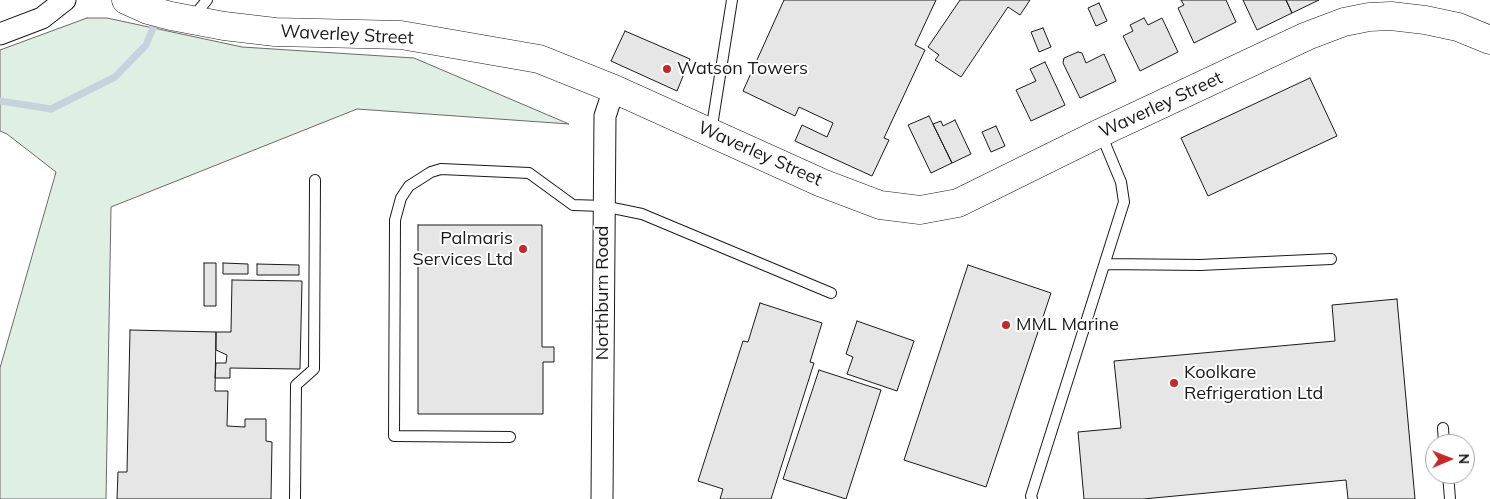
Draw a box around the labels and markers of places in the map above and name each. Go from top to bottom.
place label: Watson Towers [677,58,808,80]
marker: Watson Towers [661,63,673,75]
place label: Palmaris Services Ltd [413,228,513,270]
marker: Palmaris Services Ltd [517,243,529,255]
place label: MML Marine [1016,314,1119,336]
marker: MML Marine [1000,319,1012,331]
place label: Koolkare Refrigeration Ltd [1184,362,1323,404]
marker: Koolkare Refrigeration Ltd [1168,377,1180,389]

